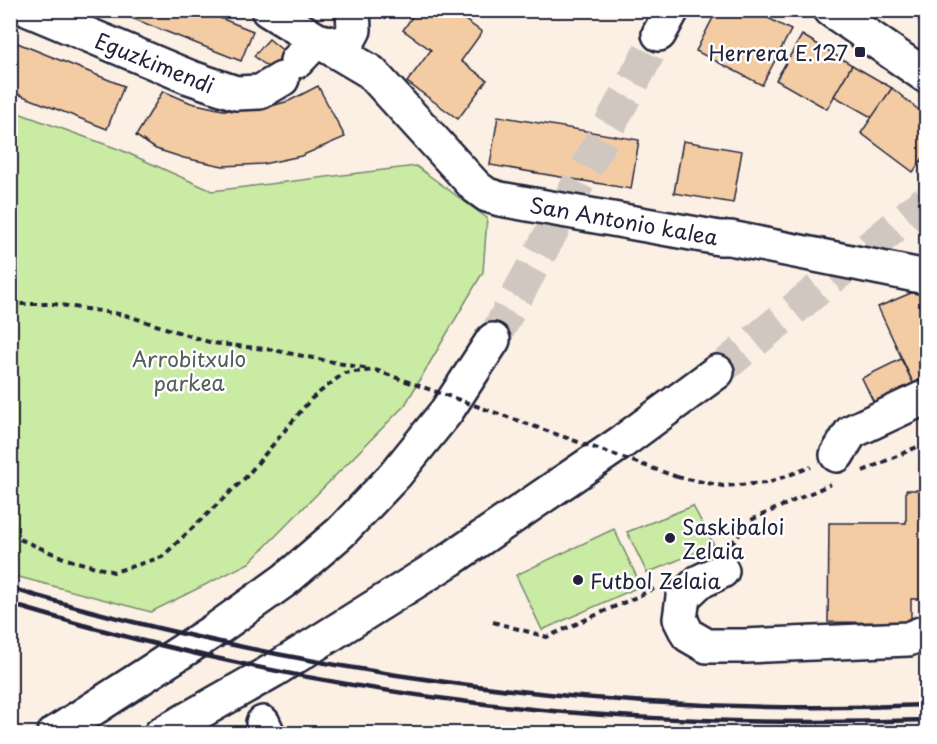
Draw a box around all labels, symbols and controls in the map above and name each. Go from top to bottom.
street label: Eguzkimendi [91,24,219,100]
place label: Herrera E.127 [709,36,848,68]
marker: Herrera E.127 [853,45,867,59]
street label: San Antonio kalea [527,188,721,252]
park label: Arrobitxulo parkea [132,342,246,398]
place label: Saskibaloi Zelaia [682,510,784,566]
marker: Saskibaloi Zelaia [663,531,677,545]
place label: Futbol Zelaia [590,564,722,596]
marker: Futbol Zelaia [571,573,585,587]

